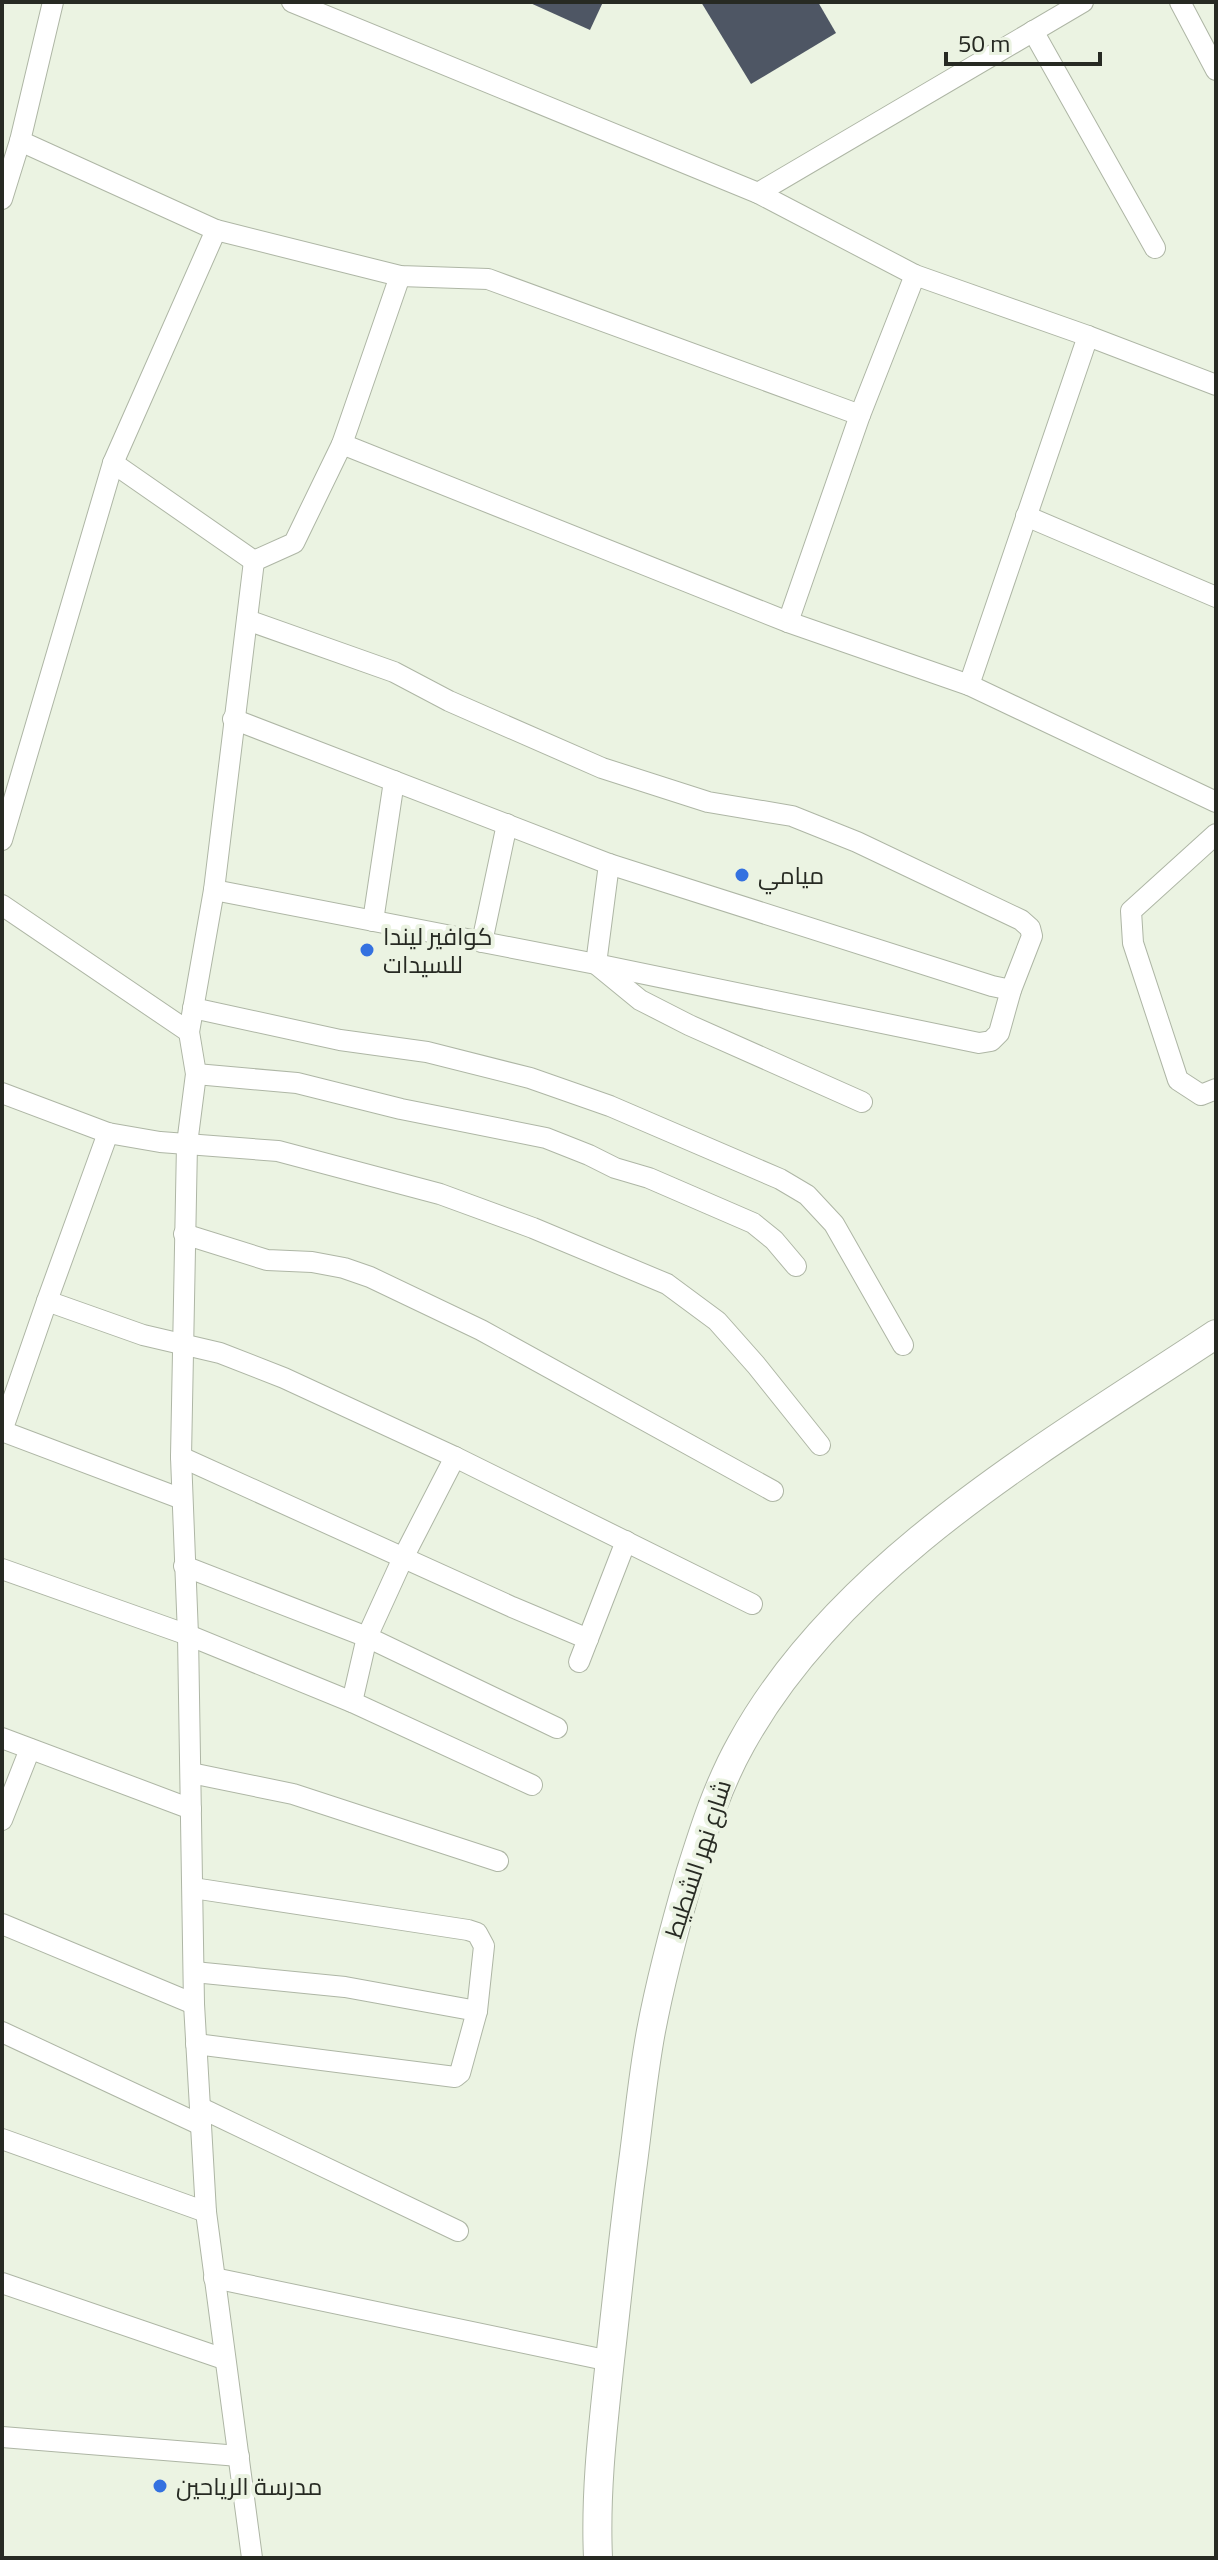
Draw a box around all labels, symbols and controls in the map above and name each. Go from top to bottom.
scale bar [946,16,1100,66]
text: 50 m [958,21,1010,66]
place label: ميامي [758,853,824,898]
marker: ميامي [733,866,751,884]
place label: كوافير ليندا للسيدات [383,914,492,987]
marker: كوافير ليندا للسيدات [358,941,376,959]
street label: شارع نهر الشطيط [651,1774,745,1944]
place label: مدرسة الرياحين [176,2464,322,2509]
marker: مدرسة الرياحين [151,2477,169,2495]

